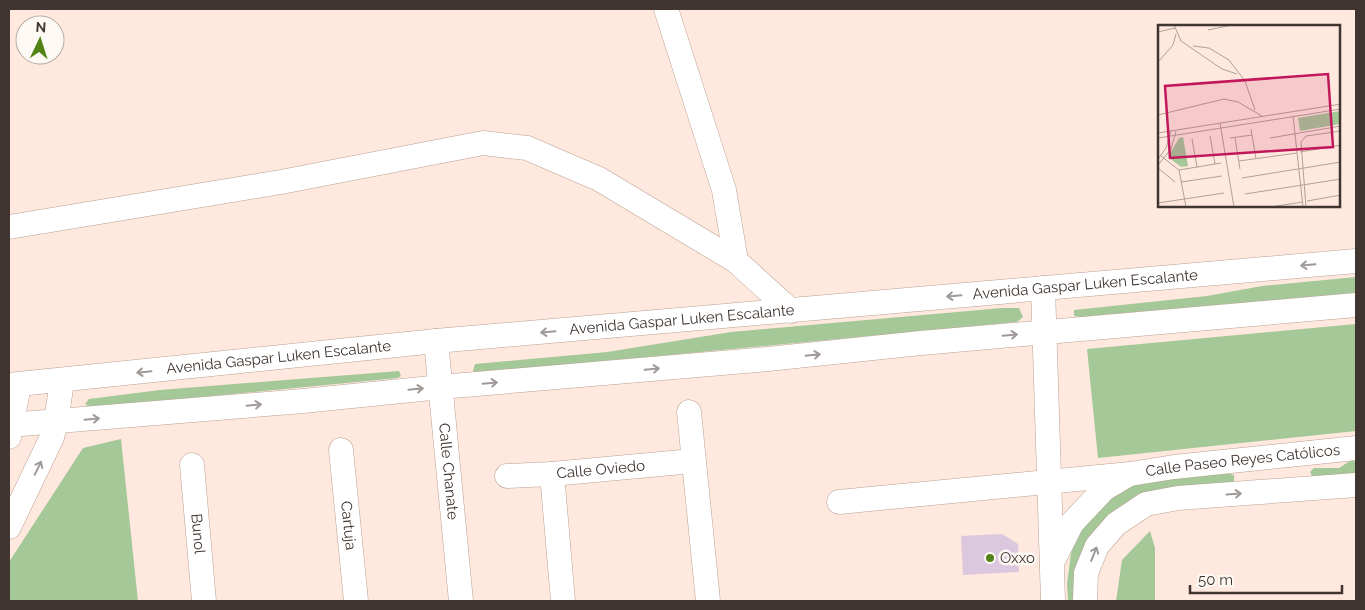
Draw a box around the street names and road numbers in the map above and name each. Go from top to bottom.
street label: Avenida Gaspar Luken Escalante [972,266,1199,303]
street label: Avenida Gaspar Luken Escalante [568,301,795,338]
street label: Avenida Gaspar Luken Escalante [165,337,392,378]
street label: Calle Chanate [435,422,462,521]
street label: Calle Paseo Reyes Católicos [1144,441,1341,480]
street label: Calle Oviedo [556,456,646,483]
street label: Cartuja [337,500,360,551]
street label: Bunol [187,513,209,556]

